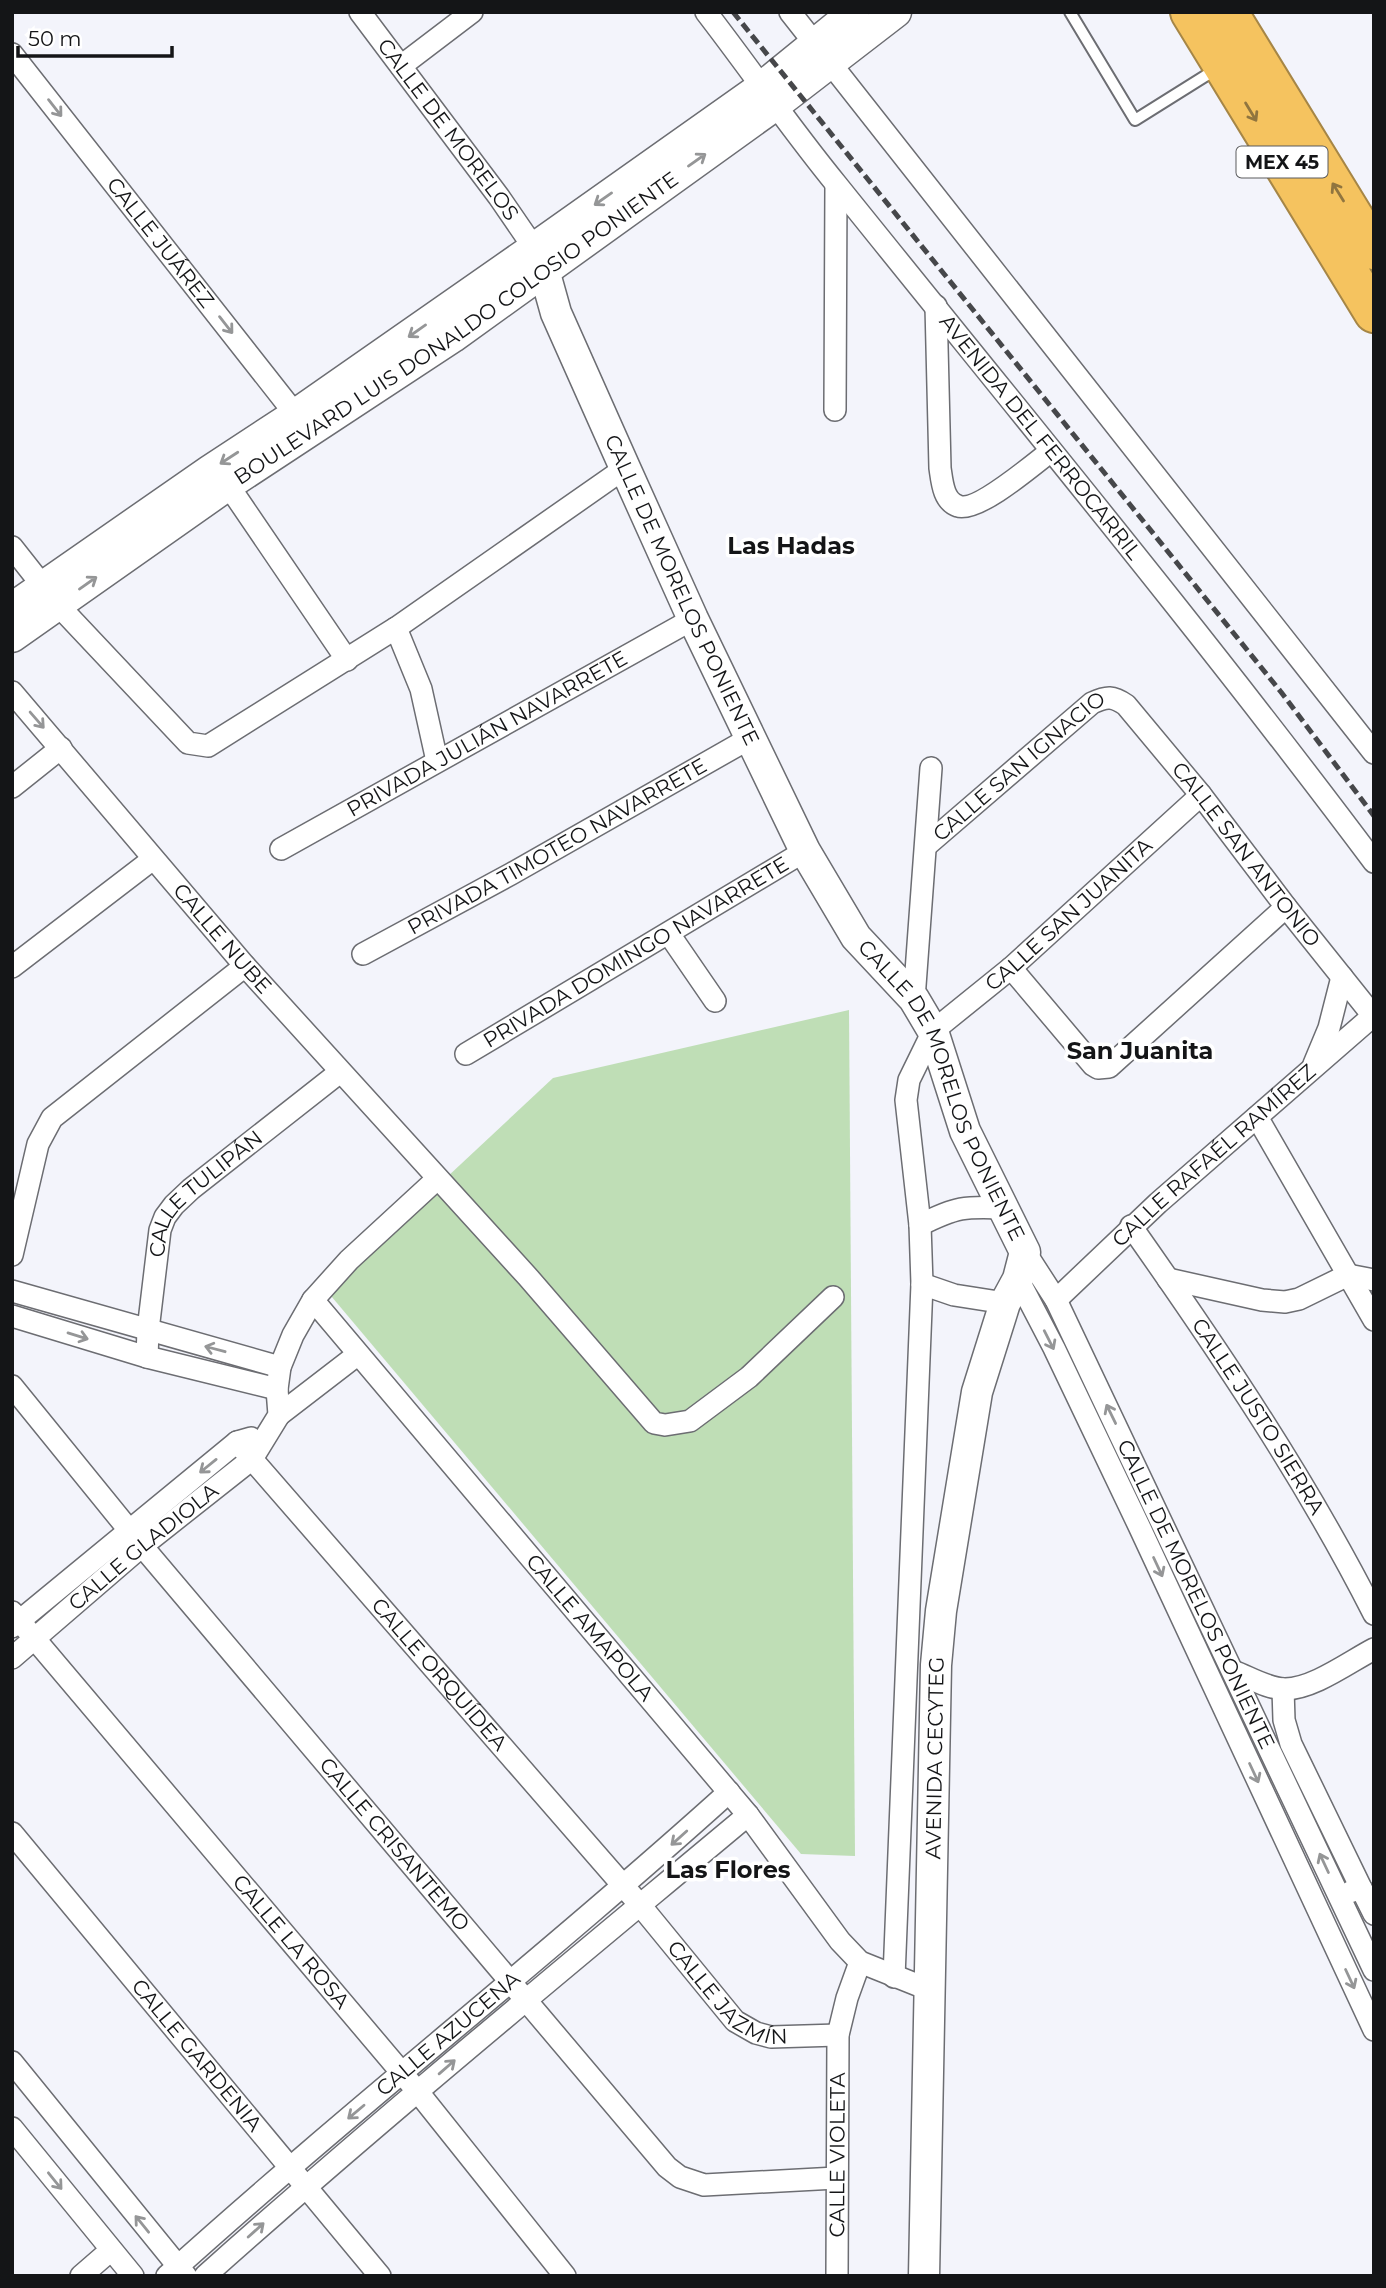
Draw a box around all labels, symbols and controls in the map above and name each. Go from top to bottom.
scale bar [18,14,172,58]
text: 50 m [28,26,82,51]
street label: CALLE DE MORELOS [373,34,524,225]
one-way arrow [47,98,62,117]
one-way arrow [1245,102,1259,122]
road number: MEX 45 [1236,146,1328,178]
one-way arrow [687,153,706,168]
street label: BOULEVARD LUIS DONALDO COLOSIO PONIENTE [229,166,683,490]
street label: CALLE JUÁREZ [102,172,220,312]
one-way arrow [1331,182,1345,202]
one-way arrow [594,192,613,206]
street label: AVENIDA DEL FERROCARRIL [935,309,1147,565]
one-way arrow [218,315,233,334]
one-way arrow [408,324,427,338]
street label: CALLE DE MORELOS PONIENTE [600,431,765,749]
one-way arrow [220,451,239,466]
district label: Las Hadas [727,531,855,560]
one-way arrow [78,576,97,590]
street label: PRIVADA JULIÁN NAVARRETE [342,645,631,822]
street label: CALLE SAN IGNACIO [928,686,1108,846]
one-way arrow [29,711,45,729]
street label: PRIVADA TIMOTEO NAVARRETE [403,752,711,940]
street label: CALLE SAN ANTONIO [1167,757,1326,952]
street label: CALLE SAN JUANITA [980,832,1158,996]
street label: PRIVADA DOMINGO NAVARRETE [478,851,793,1053]
street label: CALLE NUBE [168,878,277,999]
street label: CALLE DE MORELOS PONIENTE [853,934,1030,1245]
district label: San Juanita [1067,1036,1213,1065]
street label: CALLE RAFAÉL RAMÍREZ [1107,1059,1320,1252]
street label: CALLE TULIPÁN [144,1125,267,1259]
street label: CALLE JUSTO SIERRA [1187,1313,1330,1520]
one-way arrow [1043,1329,1057,1349]
one-way arrow [66,1331,88,1344]
one-way arrow [204,1341,226,1354]
one-way arrow [1103,1404,1116,1425]
street label: CALLE DE MORELOS PONIENTE [1112,1436,1280,1753]
one-way arrow [200,1458,218,1474]
street label: CALLE GLADIOLA [63,1477,224,1616]
street label: CALLE AMAPOLA [521,1549,660,1707]
one-way arrow [1152,1556,1165,1577]
street label: CALLE ORQUÍDEA [367,1593,513,1756]
street label: AVENIDA CECYTEG [920,1656,949,1860]
street label: CALLE CRISANTEMO [314,1752,475,1936]
one-way arrow [1247,1762,1261,1783]
one-way arrow [670,1830,688,1846]
one-way arrow [1317,1853,1330,1874]
district label: Las Flores [665,1855,791,1884]
street label: CALLE LA ROSA [228,1869,356,2014]
street label: CALLE JAZMÍN [662,1935,788,2049]
street label: CALLE AZUCENA [371,1965,526,2101]
one-way arrow [1344,1968,1357,1990]
street label: CALLE GARDENIA [127,1974,268,2137]
one-way arrow [438,2059,456,2075]
street label: CALLE VIOLETA [824,2071,850,2238]
one-way arrow [347,2104,365,2120]
one-way arrow [47,2171,63,2189]
one-way arrow [134,2215,149,2233]
one-way arrow [246,2223,264,2239]

